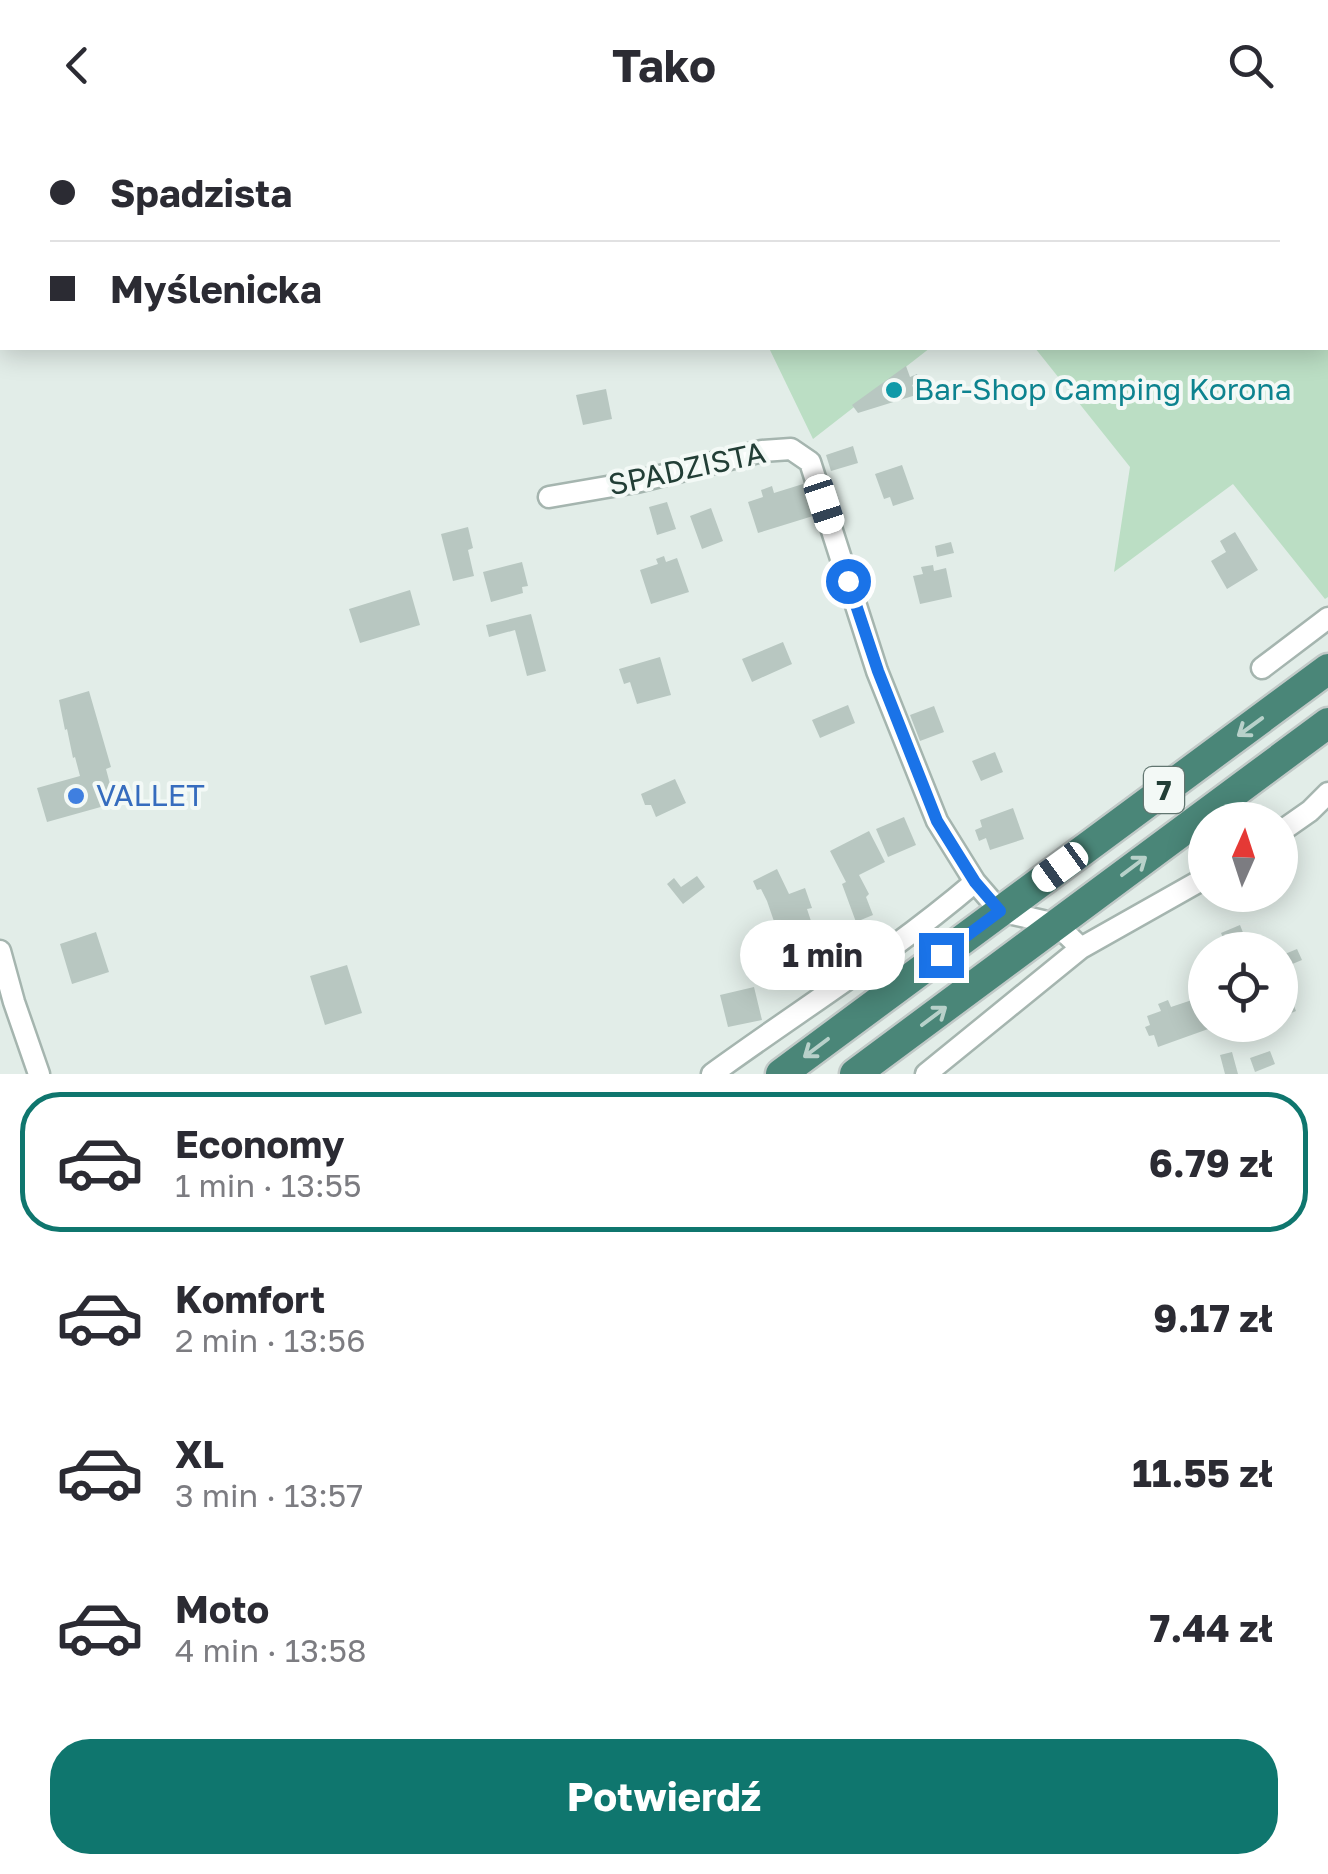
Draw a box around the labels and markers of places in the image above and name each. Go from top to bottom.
place label: Bar-Shop Camping Korona [914,371,1292,407]
marker: Bar-Shop Camping Korona [883,379,905,401]
place label: VALLET [96,777,205,813]
marker: VALLET [65,785,87,807]

